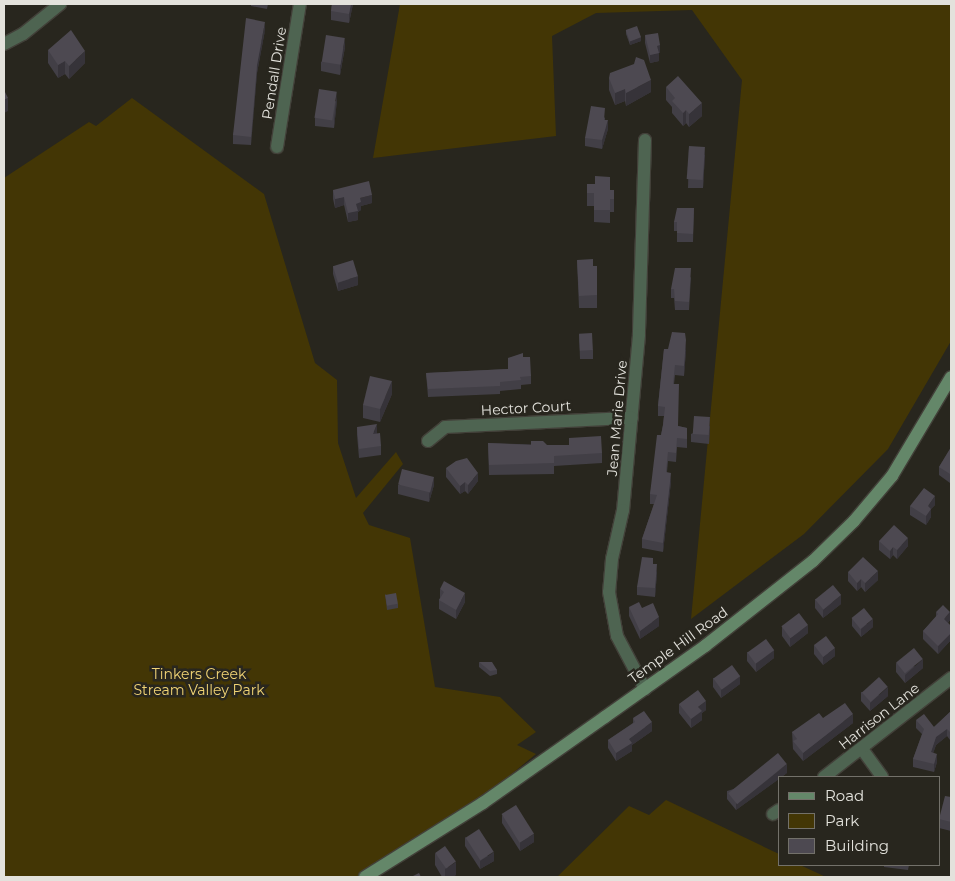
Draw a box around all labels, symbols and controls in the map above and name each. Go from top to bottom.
street label: Pendall Drive [258,26,290,120]
street label: Jean Marie Drive [604,359,630,477]
street label: Hector Court [480,397,572,419]
street label: Temple Hill Road [625,603,731,687]
park label: Tinkers Creek Stream Valley Park [133,666,265,699]
street label: Harrison Lane [835,679,923,753]
legend [778,776,940,866]
text: Road [825,786,864,805]
text: Park [825,811,859,830]
text: Building [825,836,889,855]

